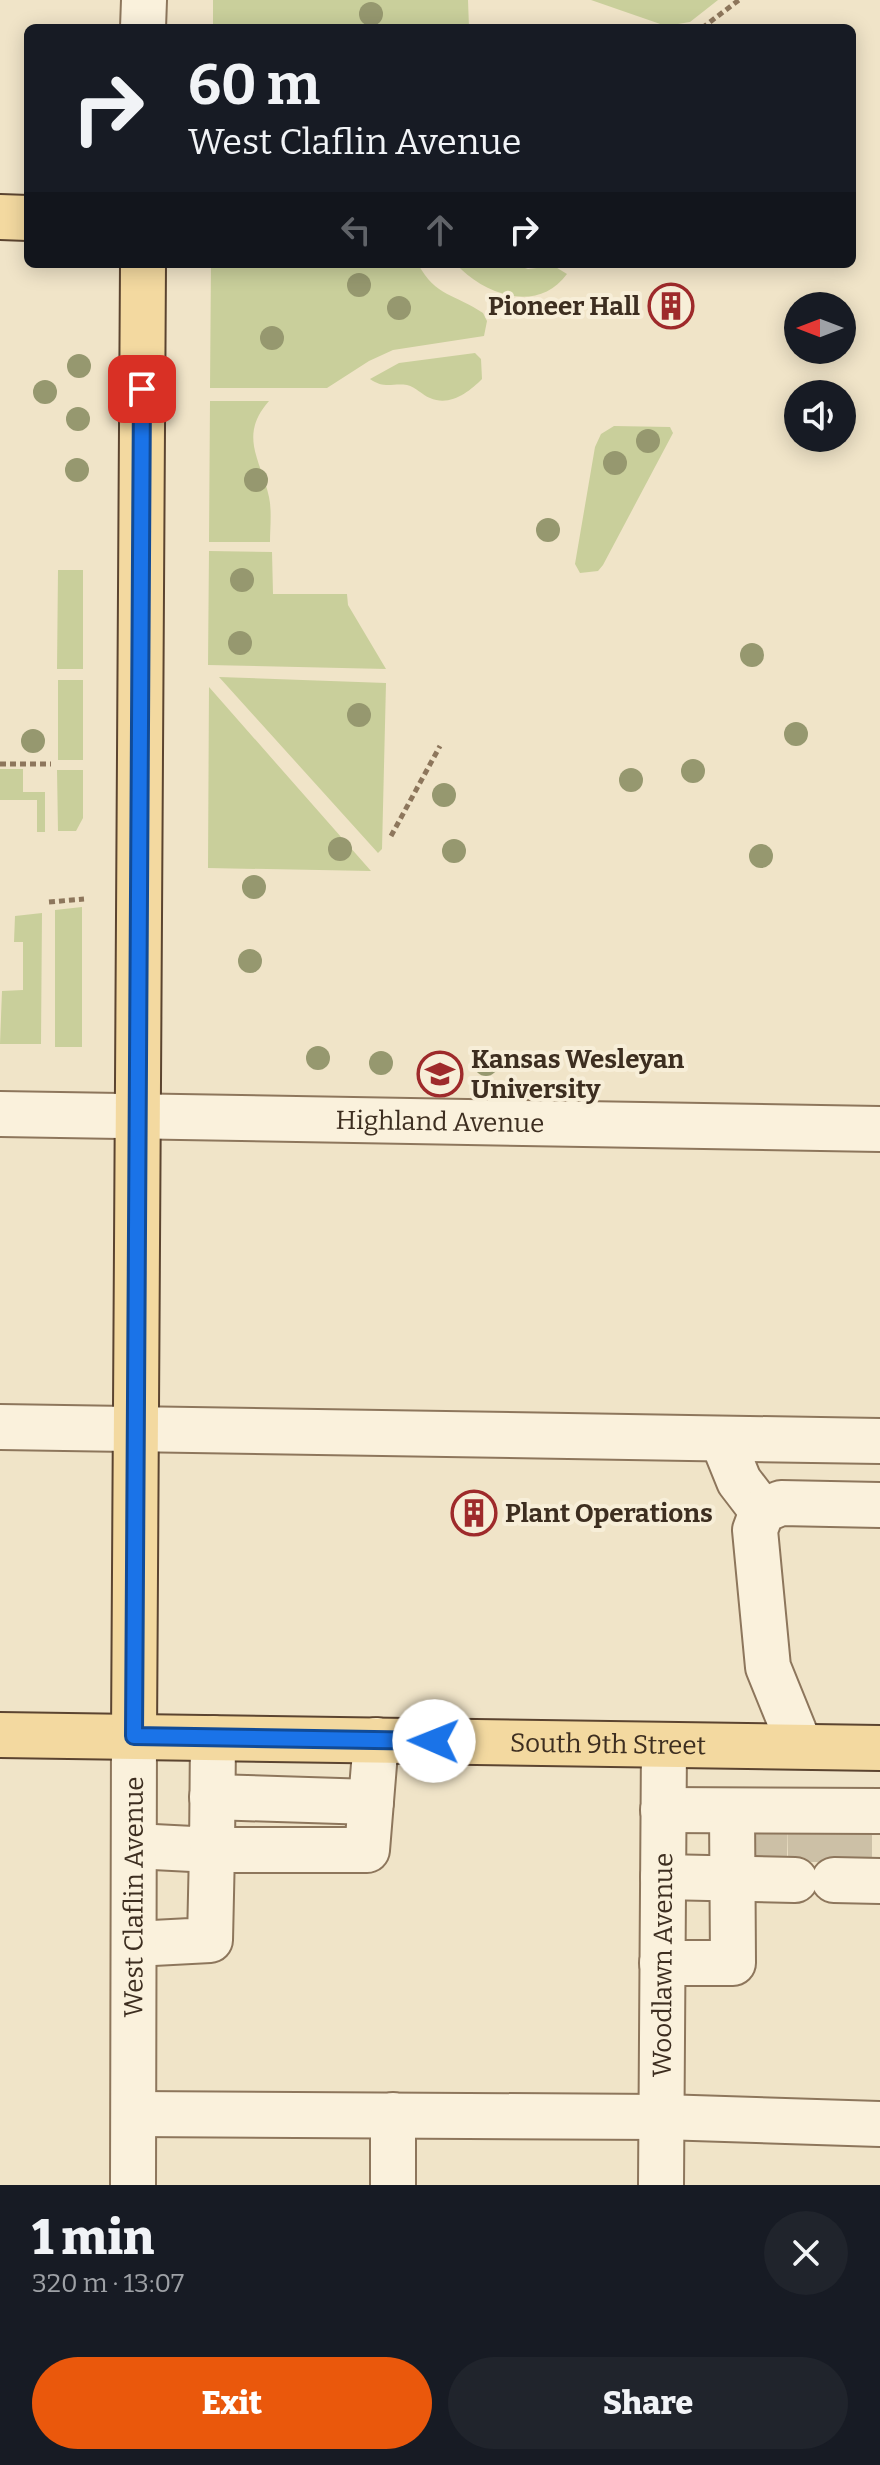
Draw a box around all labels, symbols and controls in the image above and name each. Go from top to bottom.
text: 60 m [188,52,320,119]
icon: right [56,56,160,160]
text: West Claflin Avenue [188,120,522,164]
icon: left [334,208,378,252]
icon: ahead [418,208,462,252]
icon: right [502,208,546,252]
building icon: Pioneer Hall [647,282,695,330]
place label: Pioneer Hall [488,291,640,322]
north arrow [784,292,856,364]
map controls [784,292,856,452]
pin [108,355,176,423]
icon: arrive [120,367,164,411]
button: sound [784,380,856,452]
place label: Kansas Wesleyan University [471,1044,684,1105]
school or university icon: Kansas Wesleyan University [416,1050,464,1098]
street label: Highland Avenue [335,1104,545,1139]
building icon: Plant Operations [450,1489,498,1537]
place label: Plant Operations [505,1498,713,1529]
position arrow [392,1699,476,1783]
street label: South 9th Street [510,1727,707,1761]
street label: West Claflin Avenue [118,1776,149,2018]
street label: Woodlawn Avenue [646,1853,679,2077]
text: 1 min [32,2209,154,2267]
button: close [764,2211,848,2295]
text: 320 m · 13:07 [32,2268,184,2299]
button: Exit [32,2357,432,2449]
button: Share [448,2357,848,2449]

